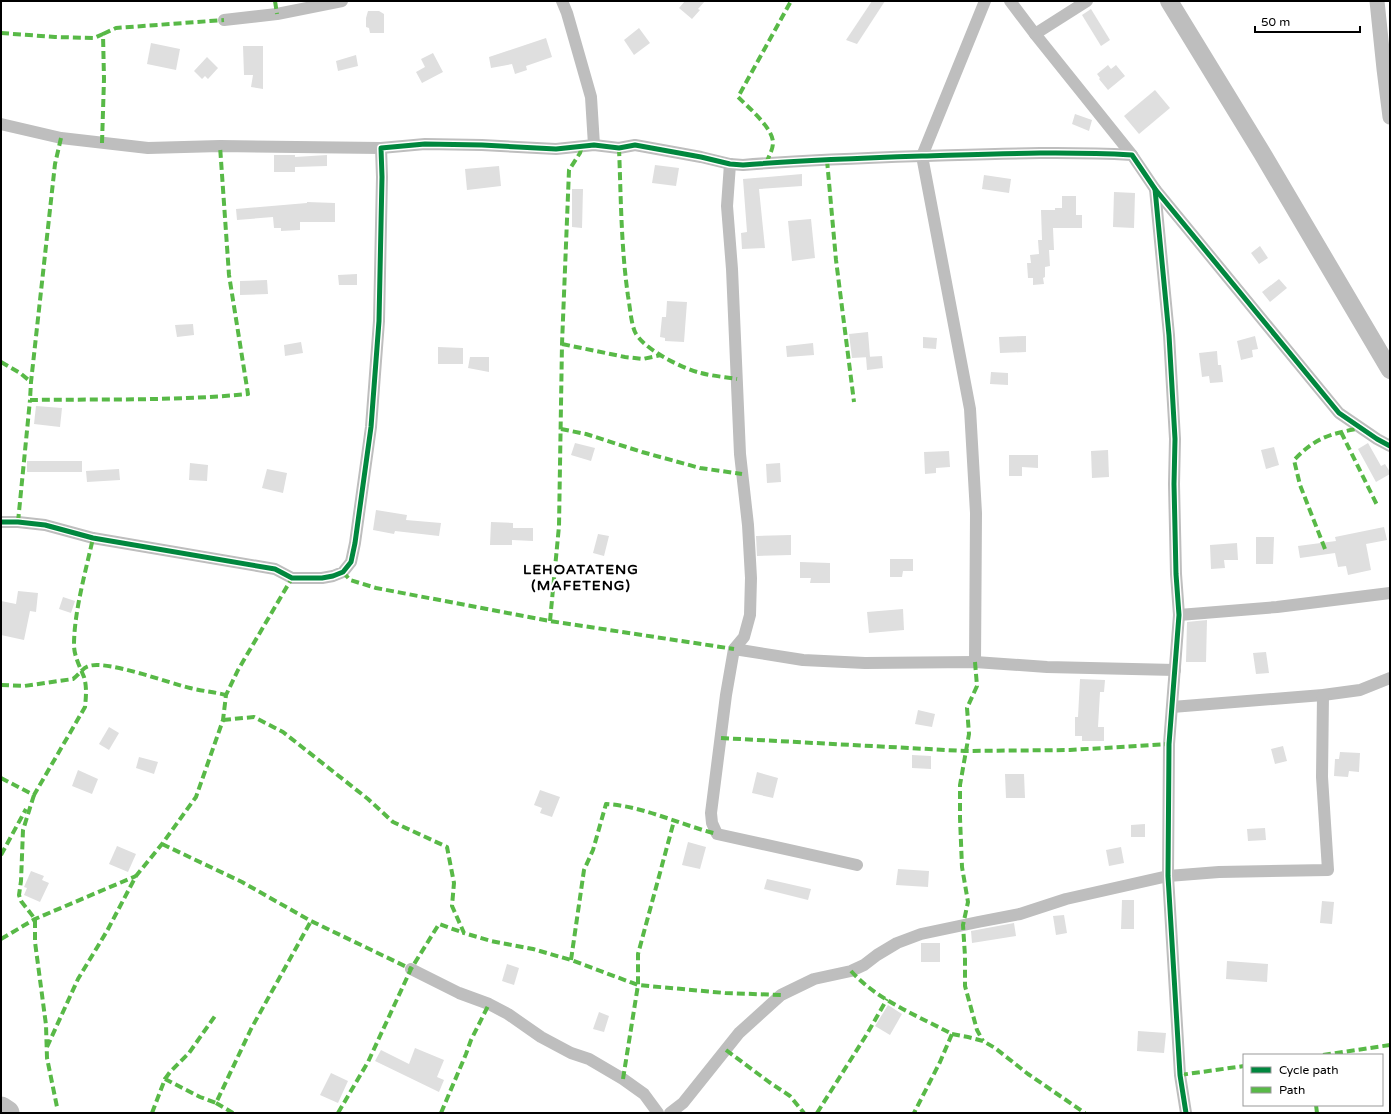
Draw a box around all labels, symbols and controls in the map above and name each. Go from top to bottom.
scale bar [1255,8,1360,34]
text: 50 m [1261,15,1290,29]
district label: LEHOATATENG (MAFETENG) [523,561,639,594]
legend [1243,1054,1383,1106]
text: Cycle path [1279,1063,1338,1077]
text: Path [1279,1083,1305,1097]

